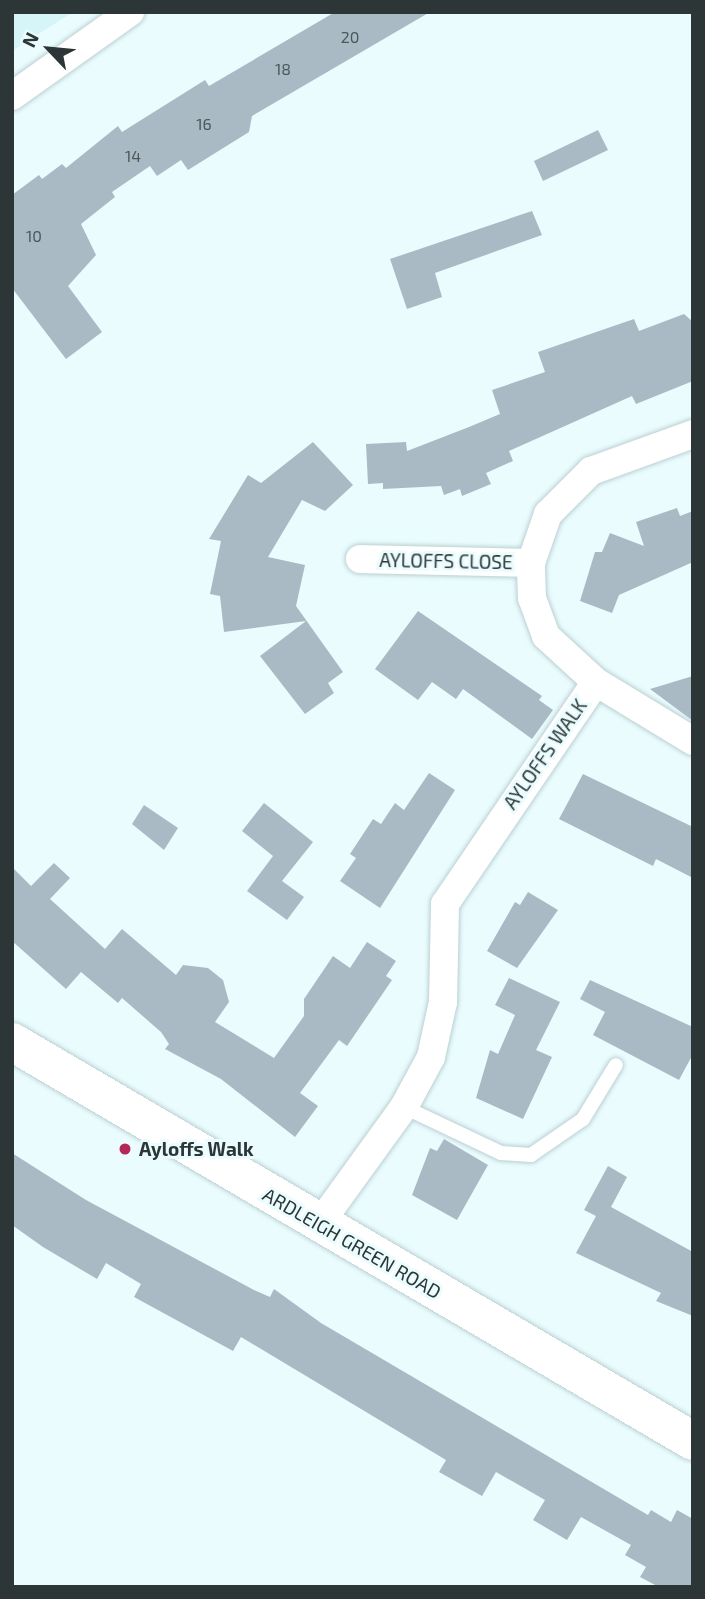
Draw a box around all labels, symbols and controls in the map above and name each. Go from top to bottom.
north arrow [14,14,84,84]
house number: 20 [341,27,359,47]
text: N [16,28,43,51]
house number: 18 [275,59,291,79]
house number: 16 [196,114,212,134]
house number: 14 [125,146,141,166]
house number: 10 [26,226,42,246]
street label: AYLOFFS CLOSE [379,548,513,574]
street label: AYLOFFS WALK [499,694,591,814]
place label: Ayloffs Walk [139,1138,254,1160]
marker: Ayloffs Walk [117,1141,133,1157]
street label: ARDLEIGH GREEN ROAD [259,1183,445,1303]

